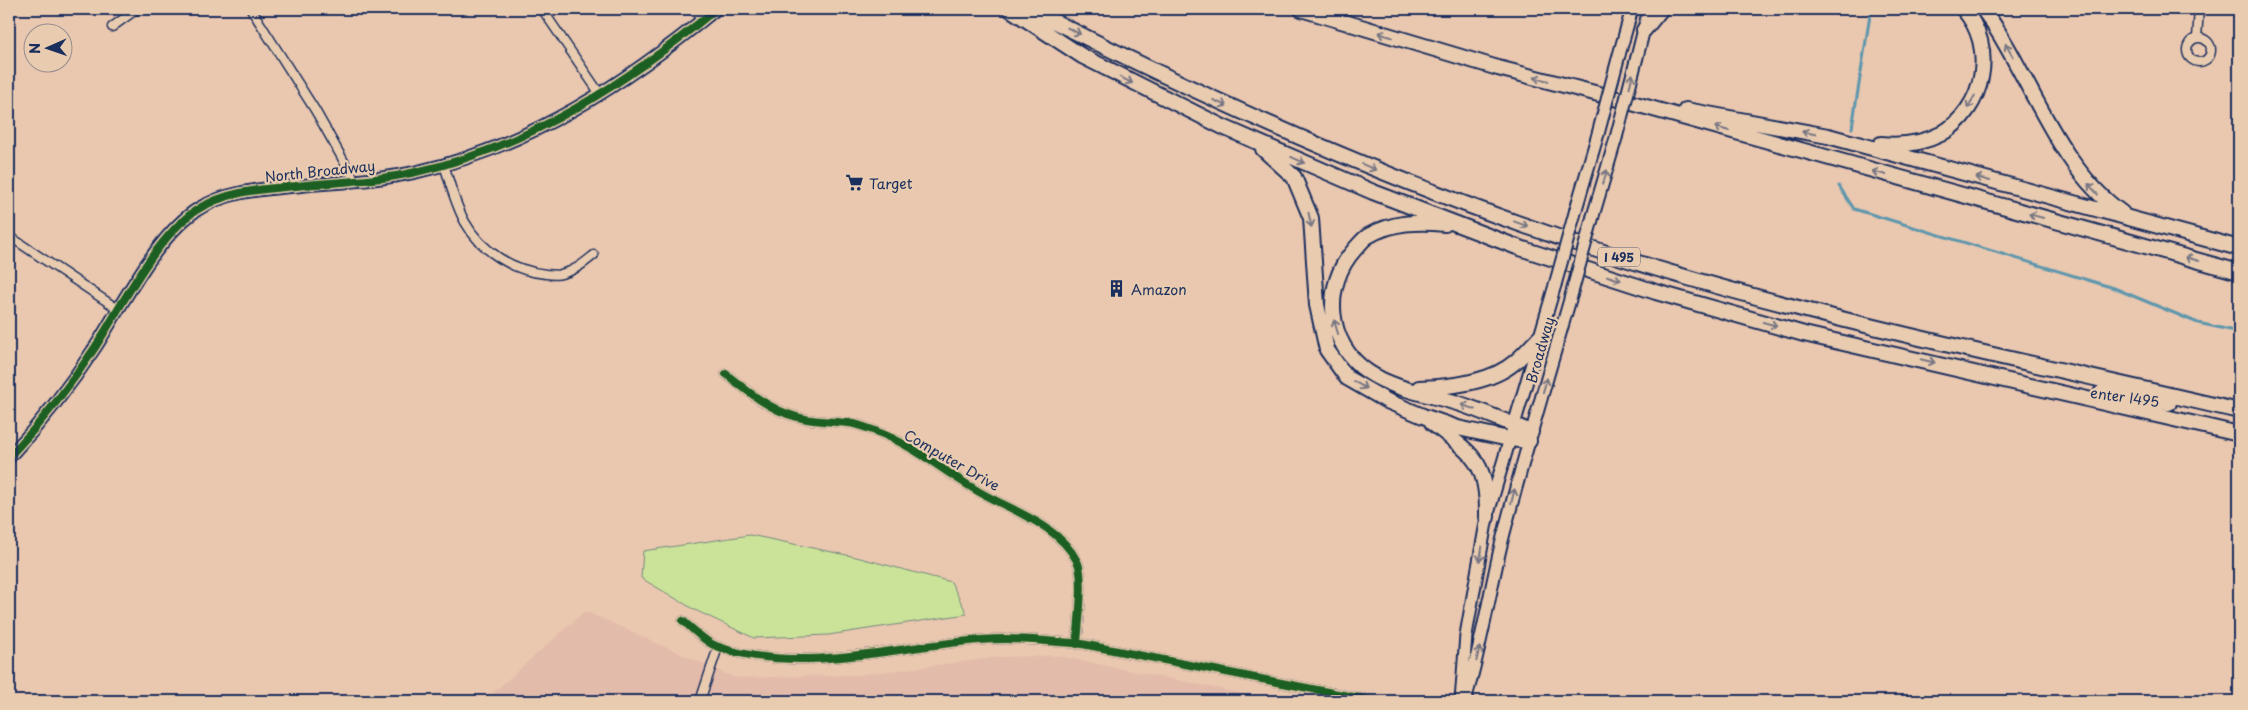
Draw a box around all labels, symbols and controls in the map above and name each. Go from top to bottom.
north arrow [22,22,72,72]
one-way arrow [1066,27,1081,36]
one-way arrow [1377,30,1393,39]
text: N [24,43,45,54]
one-way arrow [2004,43,2014,58]
one-way arrow [1627,73,1637,89]
one-way arrow [1533,74,1549,83]
one-way arrow [1118,76,1133,85]
one-way arrow [1966,95,1976,109]
one-way arrow [1212,98,1227,108]
one-way arrow [1715,123,1731,133]
one-way arrow [1801,127,1817,137]
street label: North Broadway [264,155,376,187]
one-way arrow [1290,156,1305,166]
one-way arrow [1361,163,1376,172]
one-way arrow [1871,167,1887,177]
one-way arrow [1600,169,1610,185]
supermarket icon: Target [845,173,865,193]
place label: Target [869,173,913,194]
one-way arrow [1975,174,1991,184]
one-way arrow [2087,183,2099,196]
one-way arrow [2028,210,2044,220]
one-way arrow [1306,212,1316,228]
one-way arrow [1513,220,1528,229]
road number: I 495 [1598,248,1640,266]
one-way arrow [2185,254,2201,263]
one-way arrow [1605,274,1621,284]
building icon: Amazon [1107,279,1127,299]
place label: Amazon [1131,279,1187,300]
street label: Broadway [1520,314,1560,386]
one-way arrow [1331,319,1341,335]
one-way arrow [1761,319,1777,329]
one-way arrow [1919,357,1935,366]
one-way arrow [1540,378,1550,394]
one-way arrow [1352,380,1367,390]
street label: enter I495 [2089,382,2161,412]
one-way arrow [1460,402,1476,411]
street label: Computer Drive [900,424,1004,496]
one-way arrow [1509,488,1518,504]
one-way arrow [1475,546,1485,562]
one-way arrow [1474,647,1483,663]

